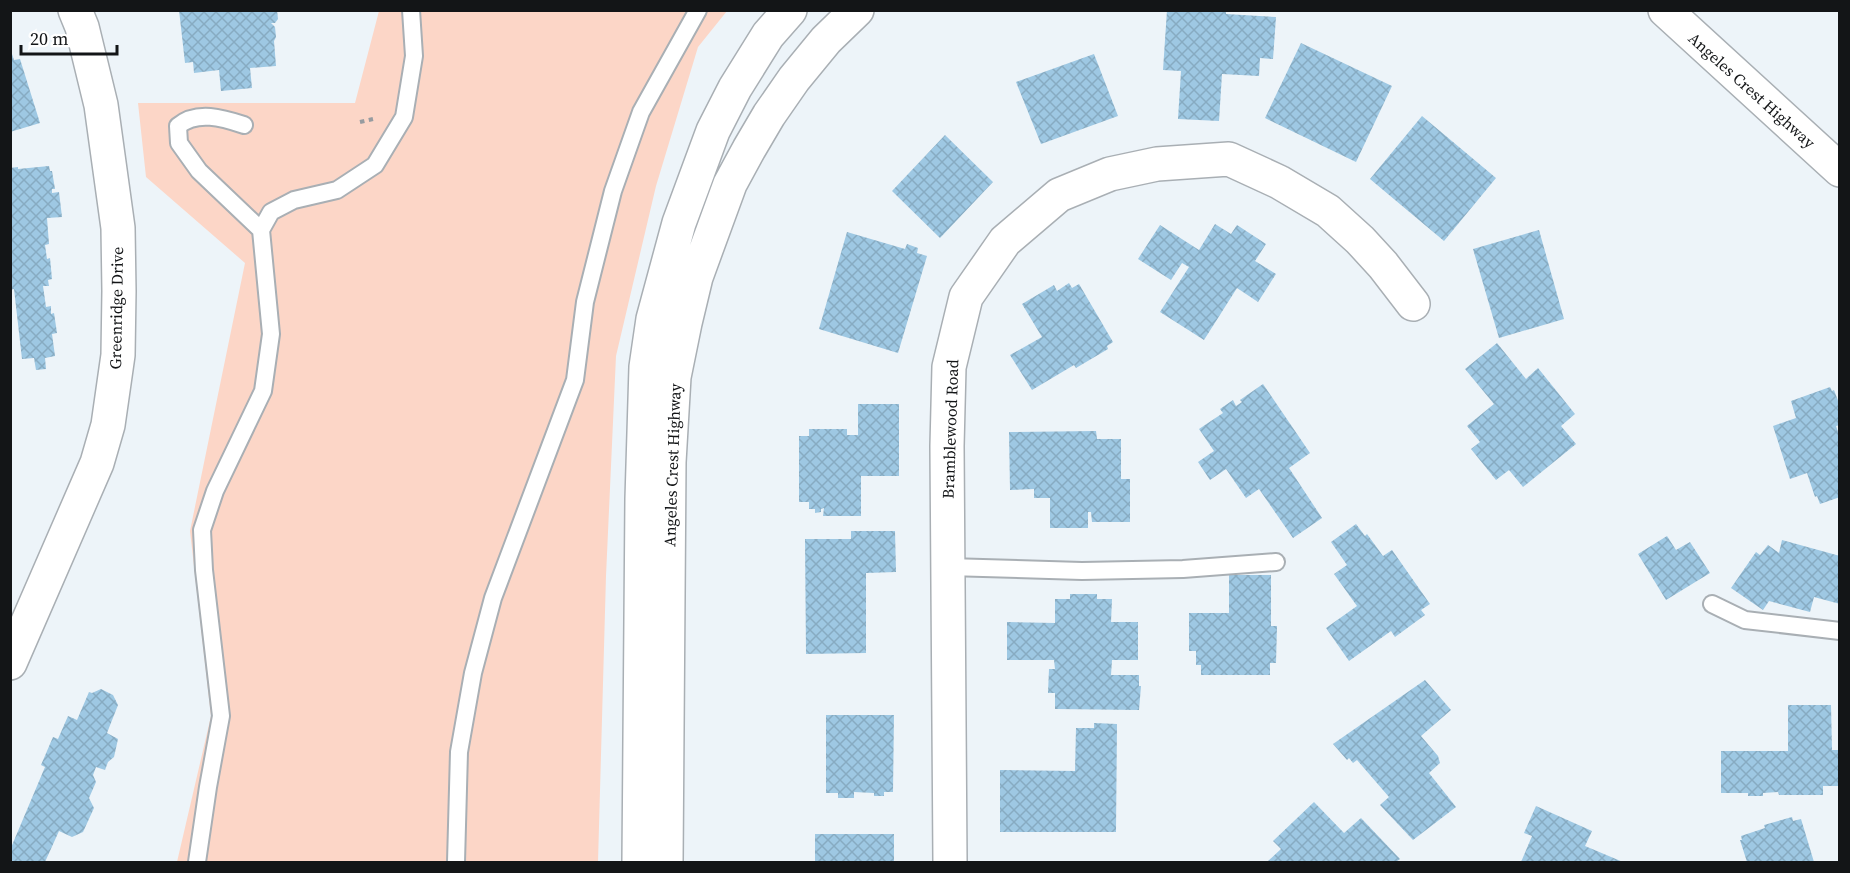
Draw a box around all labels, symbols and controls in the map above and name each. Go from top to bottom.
scale bar [21,18,117,56]
text: 20 m [30,26,68,51]
street label: Angeles Crest Highway [1684,27,1821,153]
street label: Greenridge Drive [104,247,128,369]
street label: Bramblewood Road [937,359,963,499]
street label: Angeles Crest Highway [658,382,686,547]

